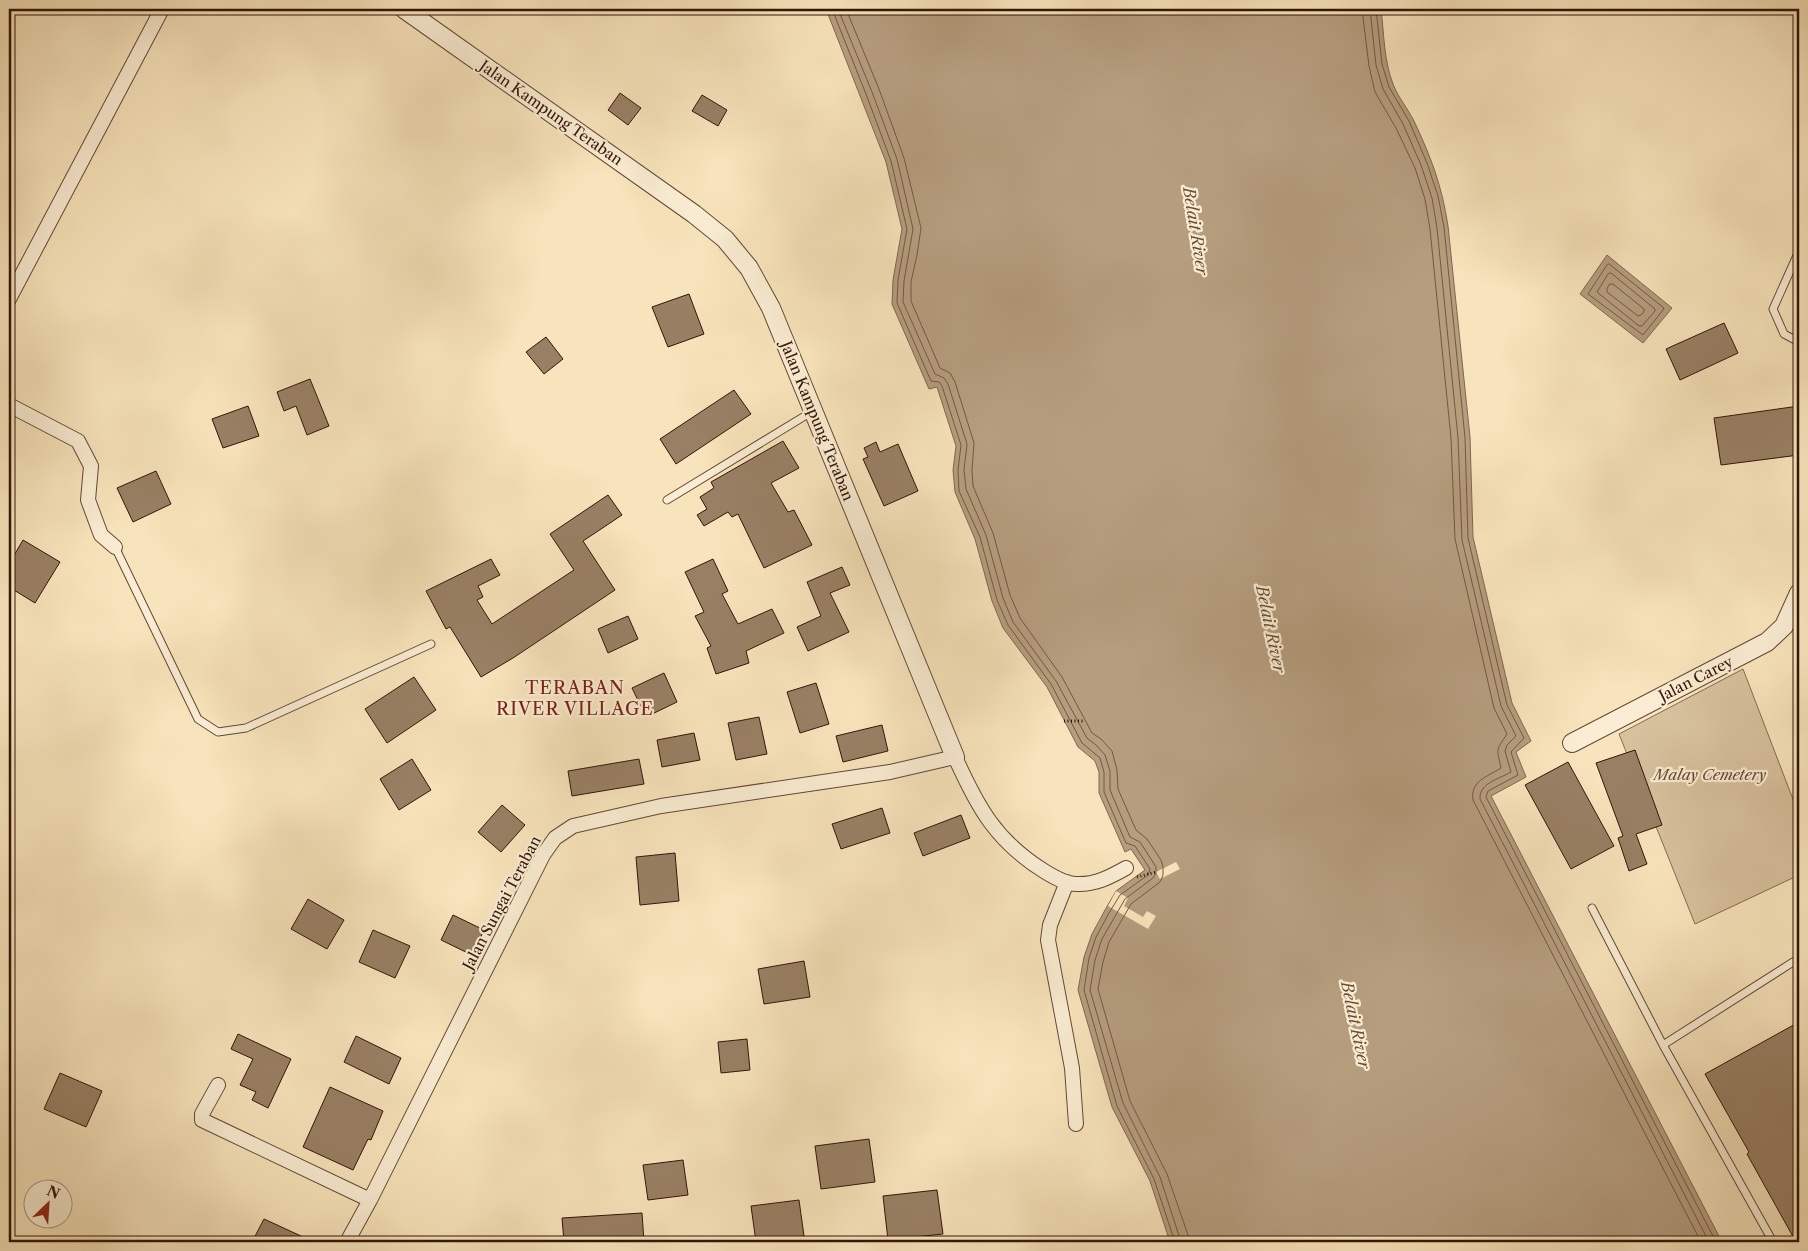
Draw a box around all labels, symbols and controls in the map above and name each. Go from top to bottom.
street label: Jalan Kampung Teraban [474,55,627,170]
water label: Belait River [1179,184,1213,278]
street label: Jalan Kampung Teraban [776,336,858,504]
water label: Belait River [1252,581,1290,676]
street label: Jalan Carey [1654,651,1737,706]
district label: TERABAN RIVER VILLAGE [496,677,654,720]
park label: Malay Cemetery [1652,765,1767,784]
street label: Jalan Sungai Teraban [457,832,545,975]
water label: Belait River [1337,977,1375,1072]
north arrow [22,1178,72,1228]
text: N [44,1181,63,1203]

